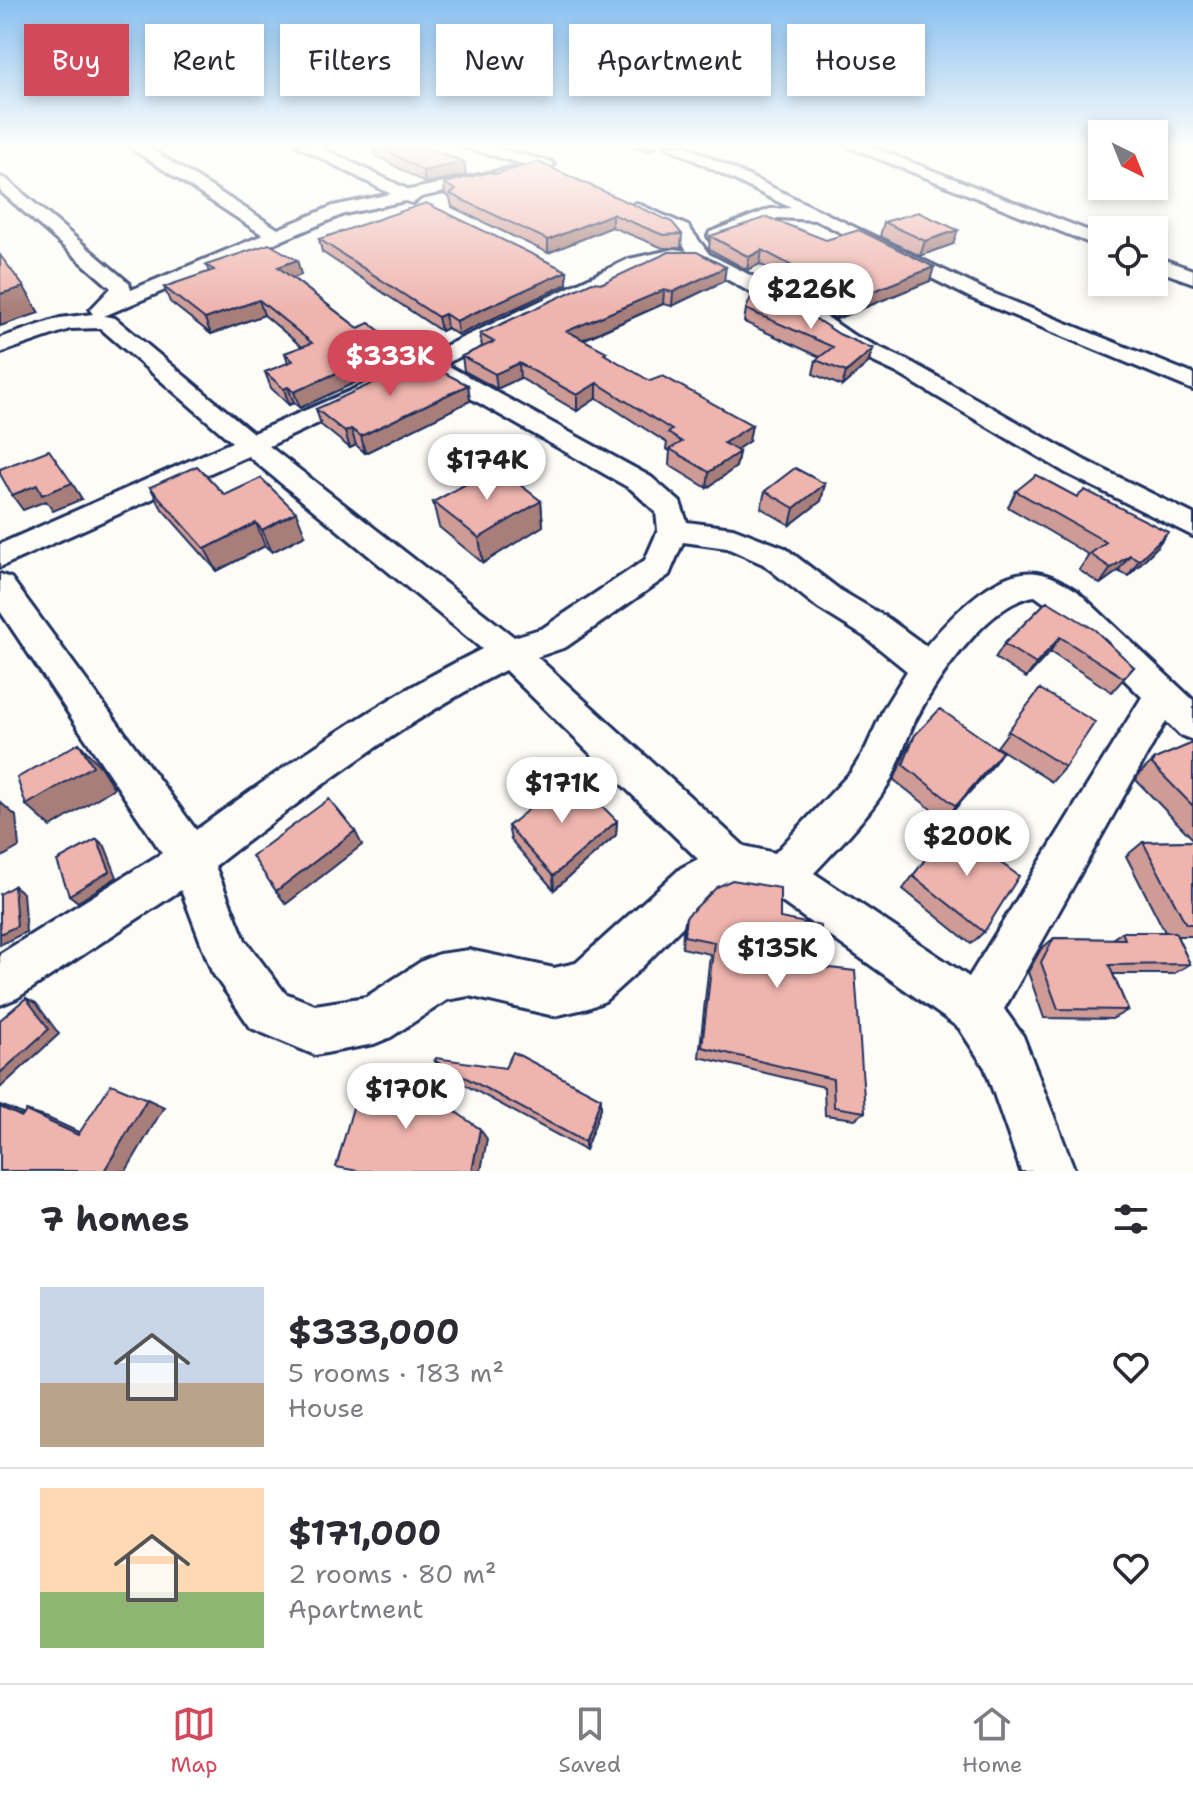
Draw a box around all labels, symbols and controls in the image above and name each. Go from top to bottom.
chip: Buy [24,24,129,96]
chip: Rent [145,24,264,96]
chip: Filters [280,24,420,96]
chip: New [436,24,553,96]
chip: Apartment [569,24,771,96]
chip: House [787,24,925,96]
north arrow [1088,120,1168,200]
map controls [1088,120,1168,296]
button: locate [1088,216,1168,296]
pin: $226K [755,263,867,331]
text: $226K [767,271,855,306]
pin: $333K [334,330,446,398]
text: $333K [346,338,434,373]
pin: $174K [431,434,543,502]
text: $174K [446,442,528,477]
pin: $171K [506,757,618,825]
text: $171K [524,765,600,800]
pin: $200K [911,810,1023,878]
text: $200K [922,818,1012,853]
pin: $135K [721,922,833,990]
text: $135K [737,930,817,965]
pin: $170K [350,1063,462,1131]
text: $170K [365,1071,447,1106]
text: 7 homes [40,1196,189,1242]
icon: filters [1109,1197,1153,1241]
text: $333,000 [288,1309,460,1355]
icon: home [104,1319,200,1415]
icon: heart [1109,1345,1153,1389]
text: 5 rooms · 183 m² [288,1355,504,1390]
text: House [288,1390,364,1425]
text: $171,000 [288,1510,441,1556]
icon: home [104,1520,200,1616]
icon: heart [1109,1546,1153,1590]
text: 2 rooms · 80 m² [288,1556,497,1591]
text: Apartment [288,1591,424,1626]
tab: Map [170,1702,218,1779]
tab: Saved [559,1702,621,1779]
tab: Home [962,1702,1023,1779]

